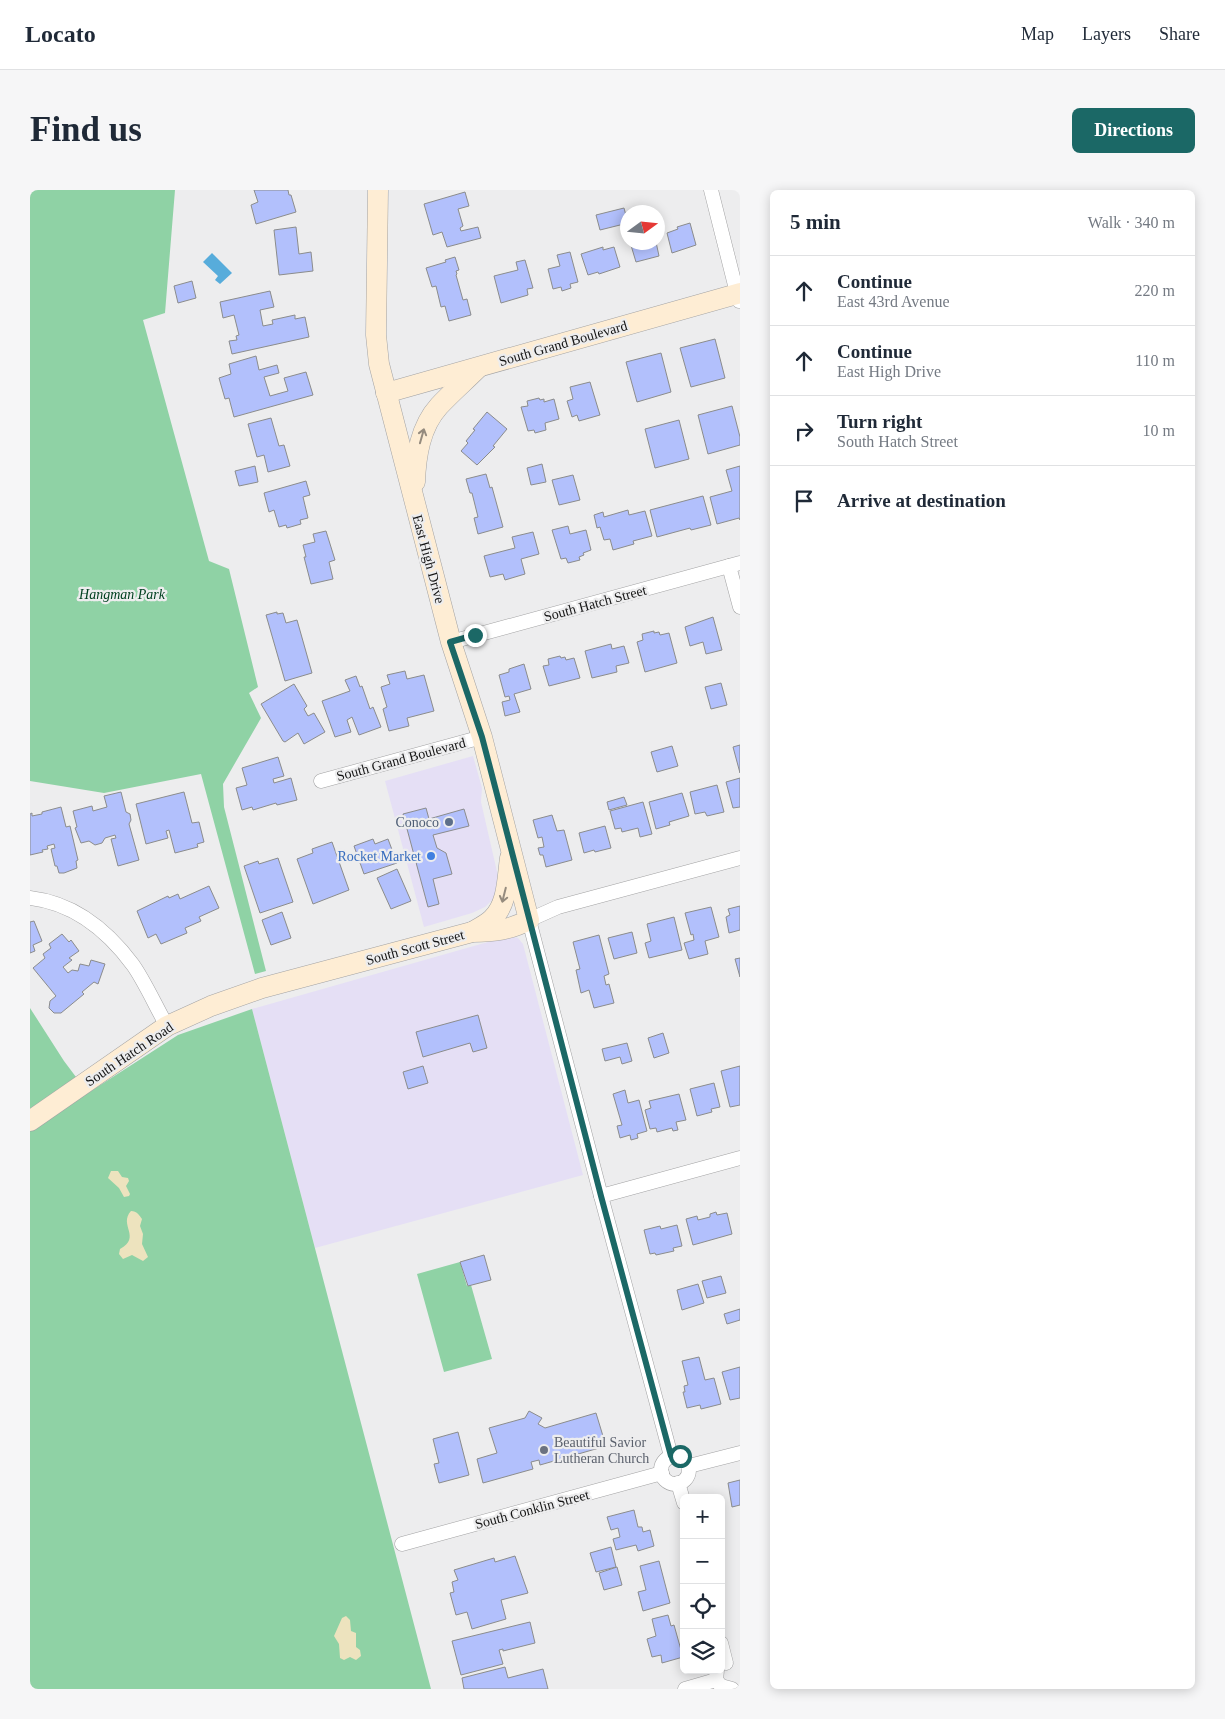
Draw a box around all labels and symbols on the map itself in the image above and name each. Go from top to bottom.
north arrow [620,205,665,250]
street label: South Grand Boulevard [497,318,629,369]
one-way arrow [418,429,428,445]
street label: East High Drive [409,513,448,605]
street label: South Hatch Street [542,583,648,624]
park label: Hangman Park [78,587,166,602]
route end [464,624,487,647]
street label: South Grand Boulevard [335,735,467,784]
place label: Conoco [395,815,439,830]
marker: Conoco [443,816,455,828]
place label: Rocket Market [337,849,421,864]
marker: Rocket Market [425,850,437,862]
one-way arrow [499,886,508,902]
street label: South Scott Street [364,927,466,968]
street label: South Hatch Road [83,1019,176,1089]
place label: Beautiful Savior Lutheran Church [554,1435,649,1466]
marker: Beautiful Savior Lutheran Church [538,1444,550,1456]
route start [669,1445,692,1468]
street label: South Conklin Street [473,1487,591,1532]

